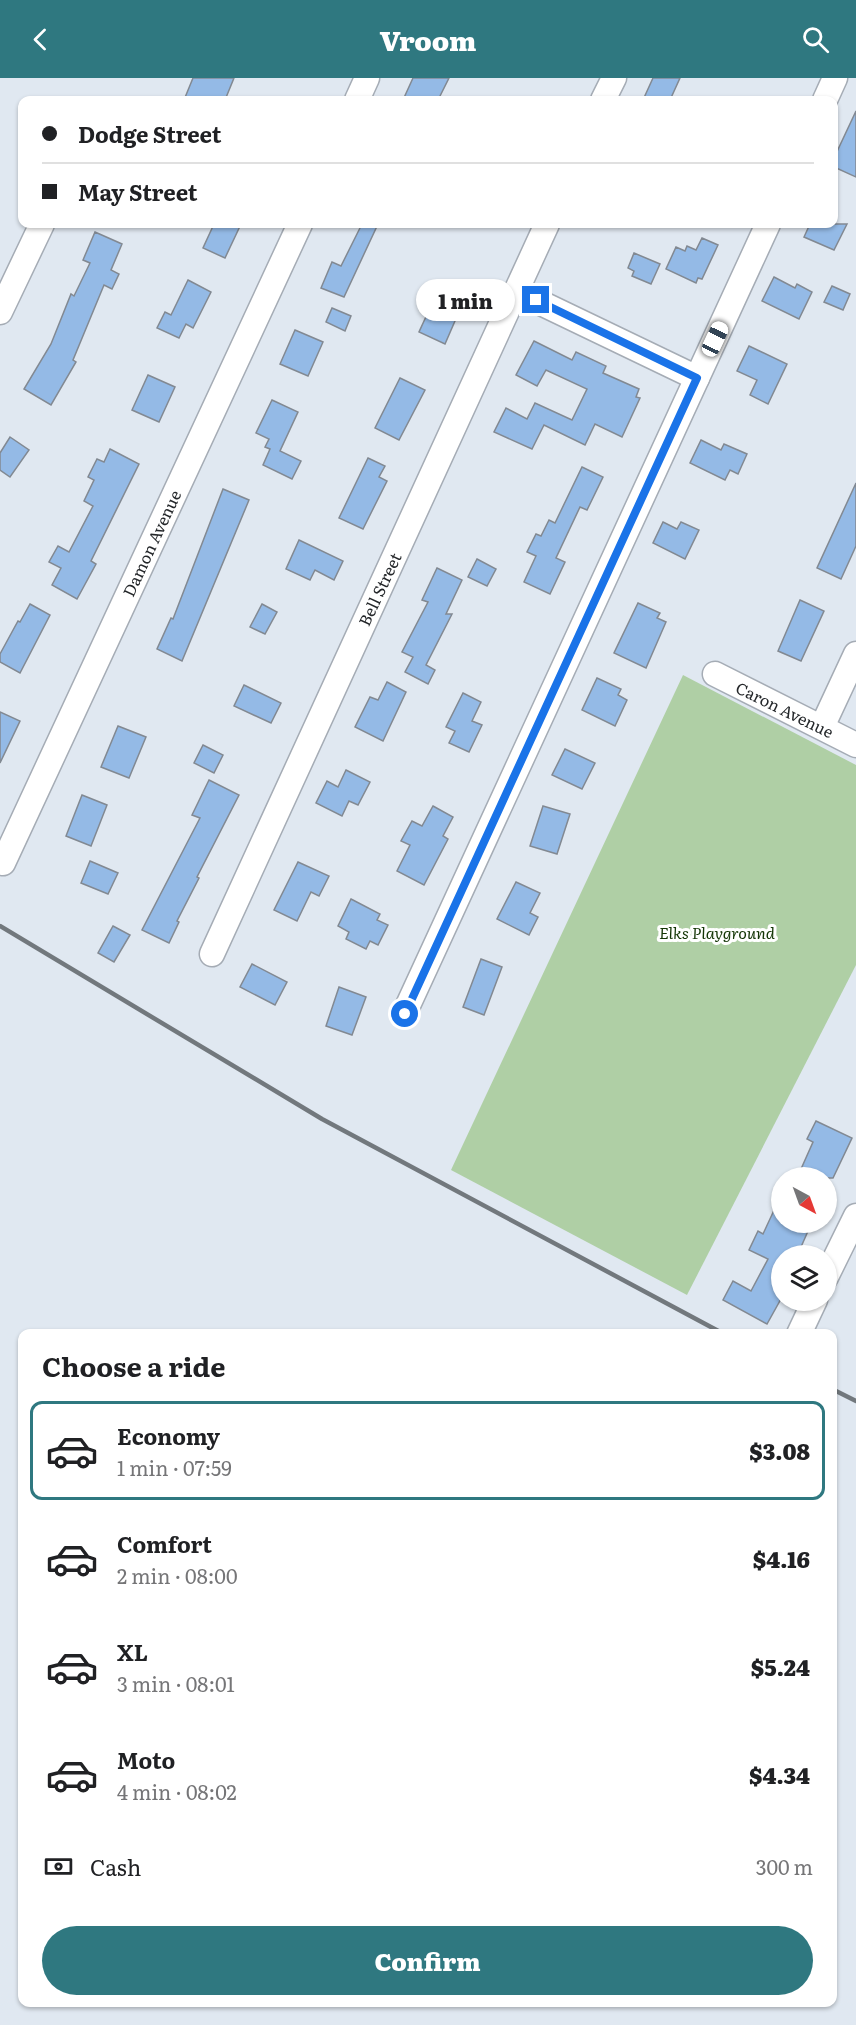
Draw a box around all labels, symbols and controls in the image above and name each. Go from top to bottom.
text: Vroom [380,19,476,59]
icon: back [24,23,57,56]
icon: search [799,23,832,56]
text: Dodge Street [78,117,221,150]
text: May Street [78,175,198,208]
callout: 1 min [416,279,515,321]
text: 1 min [438,285,493,315]
route end [522,286,549,313]
car [699,319,731,359]
street label: Damon Avenue [116,486,186,600]
street label: Bell Street [352,548,407,630]
street label: Caron Avenue [732,675,838,743]
park label: Elks Playground [659,920,776,944]
route start [391,1000,418,1027]
north arrow [771,1167,837,1233]
map controls [771,1167,837,1311]
button: layers [771,1245,837,1311]
text: Choose a ride [42,1345,225,1385]
text: Economy [117,1419,220,1452]
icon: car [45,1424,99,1478]
text: $3.08 [749,1434,810,1467]
text: 1 min · 07:59 [117,1452,232,1482]
text: Comfort [117,1527,212,1560]
icon: car [45,1532,99,1586]
text: $4.16 [753,1542,810,1575]
text: 2 min · 08:00 [117,1560,237,1590]
text: XL [117,1635,148,1668]
icon: car [45,1640,99,1694]
text: $5.24 [751,1650,810,1683]
text: 3 min · 08:01 [117,1668,235,1698]
text: Moto [117,1743,175,1776]
icon: car [45,1748,99,1802]
text: $4.34 [749,1758,810,1791]
text: 4 min · 08:02 [117,1776,237,1806]
icon: cash [42,1850,75,1883]
text: Cash [90,1850,141,1883]
text: 300 m [756,1851,813,1881]
button: Confirm [42,1926,813,1995]

